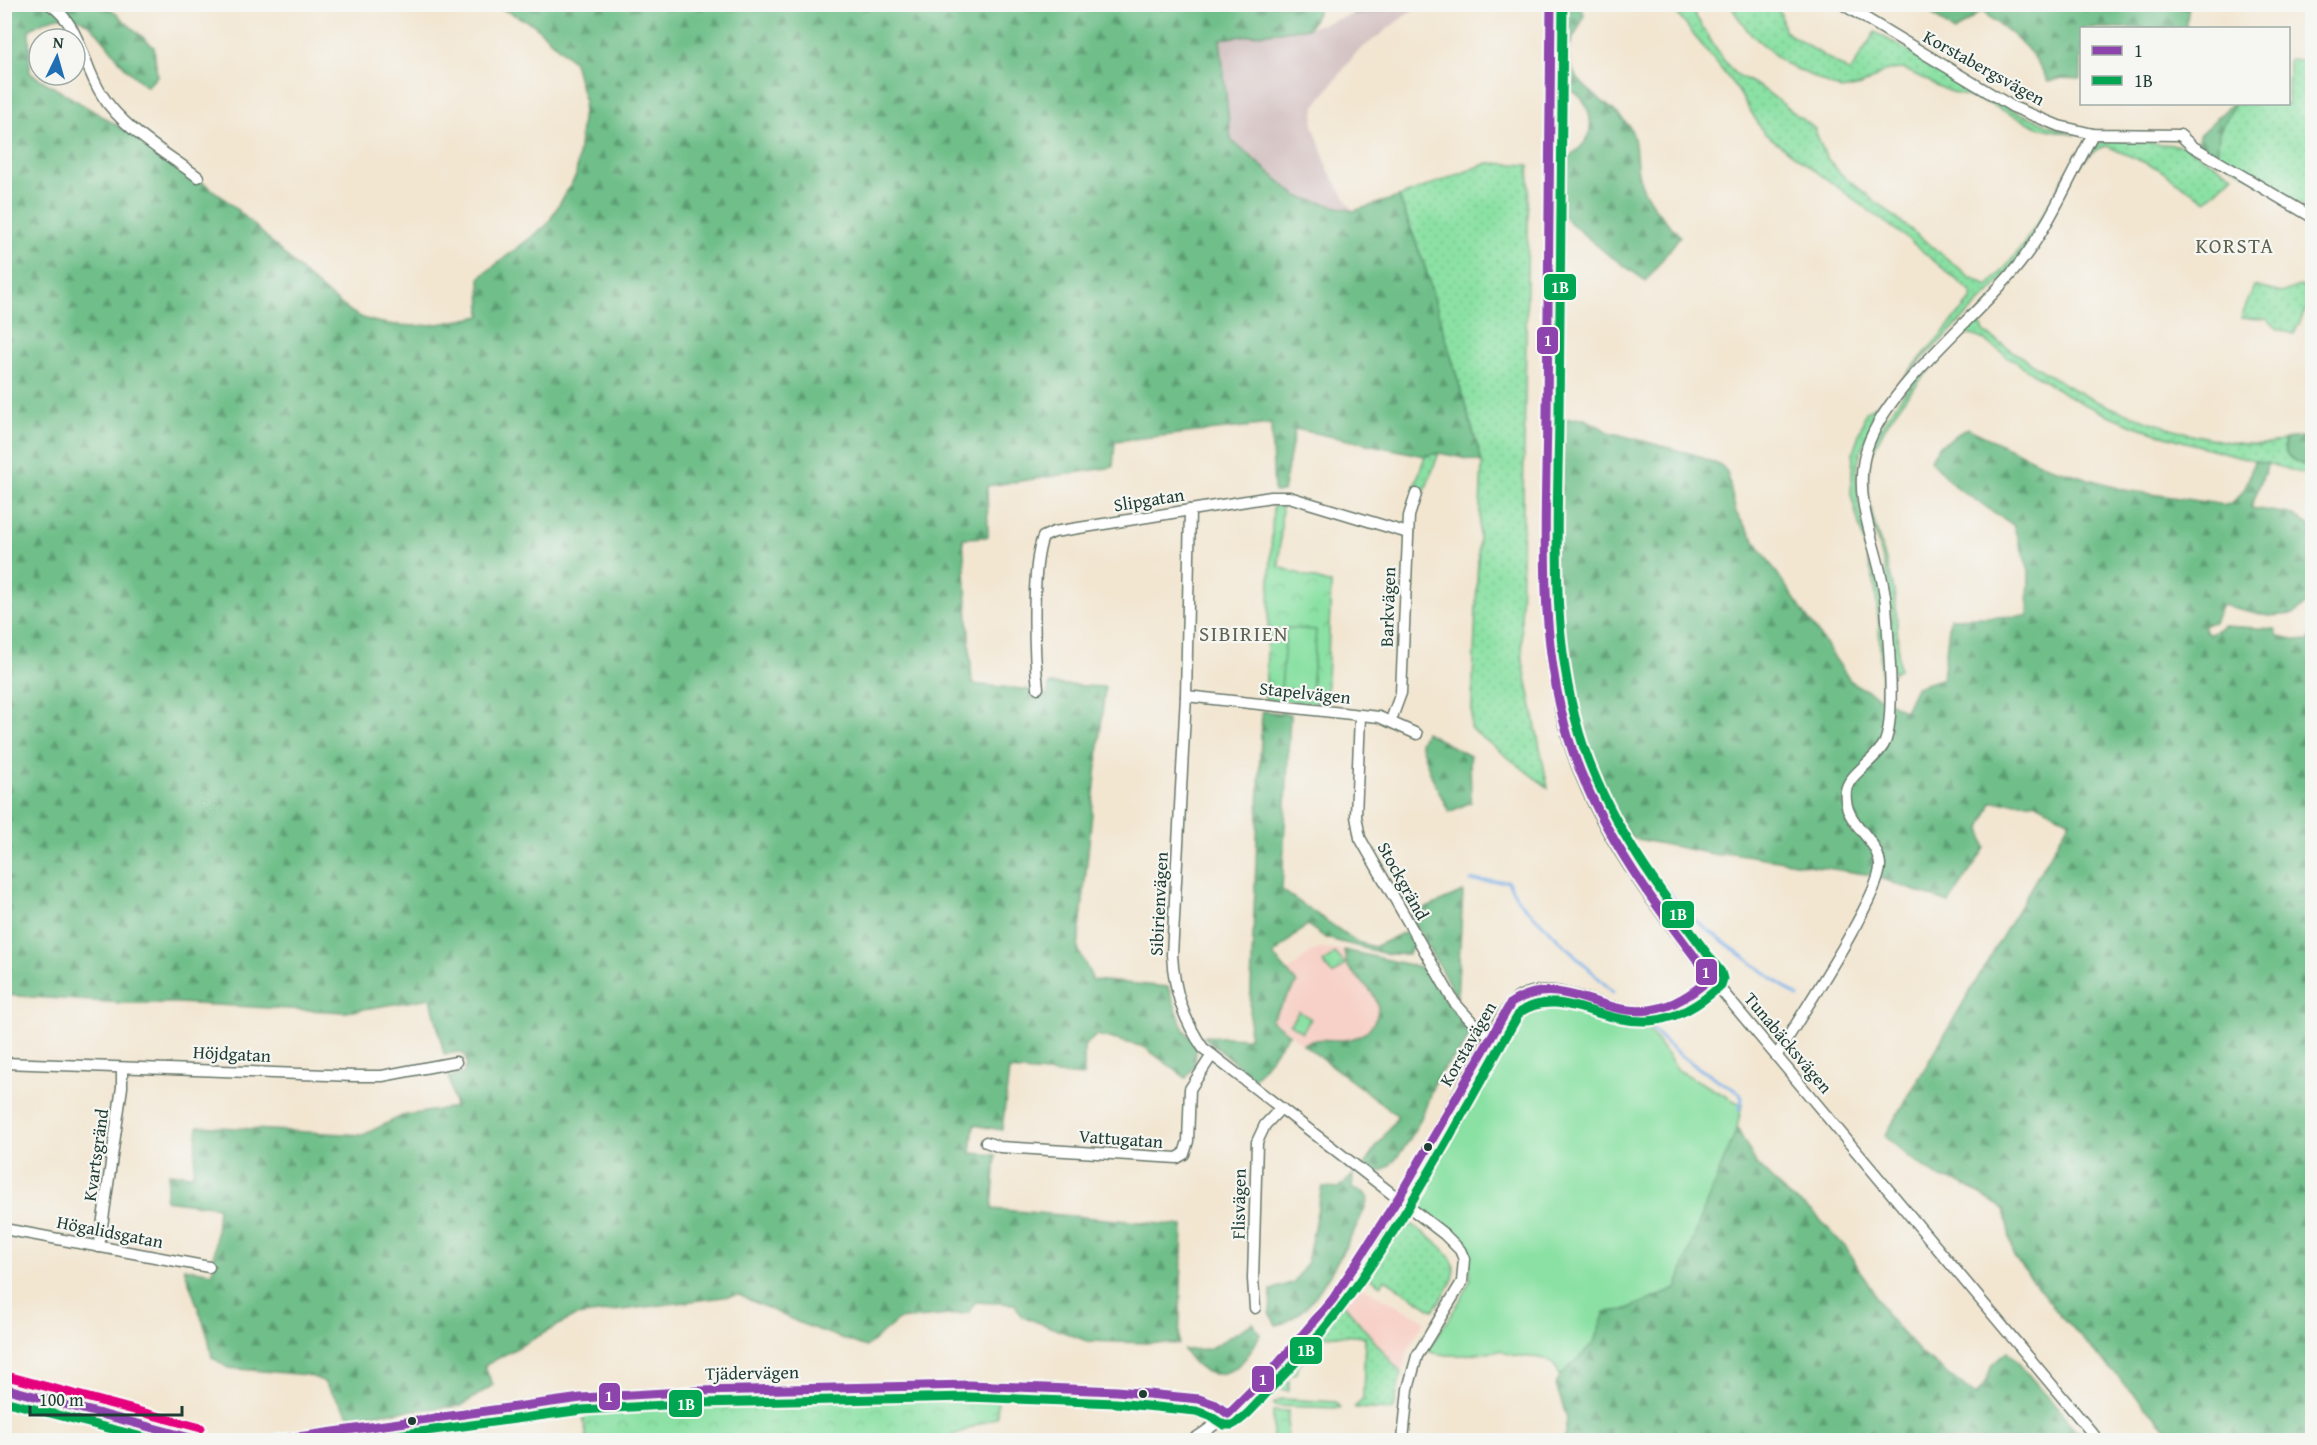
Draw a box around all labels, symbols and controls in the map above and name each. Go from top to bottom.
street label: Korstabergsvägen [1918,23,2050,112]
north arrow [27,27,87,87]
legend [2080,27,2290,105]
text: N [52,30,65,55]
text: 1 [2134,37,2143,64]
text: 1B [2134,67,2153,94]
district label: KORSTA [2195,230,2275,261]
line badge: 1B [1543,273,1577,301]
text: 1B [1551,275,1569,299]
line badge: 1 [1536,326,1559,355]
text: 1 [1544,328,1552,352]
street label: Slipgatan [1112,481,1186,518]
street label: Barkvägen [1373,566,1402,648]
district label: SIBIRIEN [1199,618,1289,649]
street label: Stapelvägen [1258,674,1352,711]
street label: Stockgränd [1371,837,1436,925]
street label: Sibirienvägen [1142,851,1175,957]
line badge: 1B [1661,900,1695,929]
text: 1B [1669,902,1687,926]
line badge: 1 [1695,958,1718,986]
text: 1 [1702,960,1710,984]
street label: Tunabäcksvägen [1738,986,1839,1099]
street label: Korstavägen [1432,996,1503,1091]
street label: Höjdgatan [192,1038,272,1069]
street label: Kvartsgränd [76,1106,115,1203]
street label: Vattugatan [1078,1122,1164,1155]
unlabelled marker [1422,1141,1434,1153]
street label: Flisvägen [1224,1168,1253,1240]
street label: Högalidsgatan [55,1208,166,1255]
line badge: 1B [1289,1336,1323,1365]
text: 1B [1297,1338,1315,1362]
street label: Tjädervägen [705,1358,799,1387]
line badge: 1 [1251,1365,1275,1393]
text: 1 [1259,1367,1267,1391]
scale bar [30,1379,182,1417]
line badge: 1 [598,1382,621,1411]
text: 1 [605,1384,613,1408]
text: 100 m [39,1386,84,1413]
unlabelled marker [1137,1388,1149,1400]
line badge: 1B [668,1389,703,1418]
text: 1B [677,1392,695,1416]
unlabelled marker [406,1415,418,1427]

